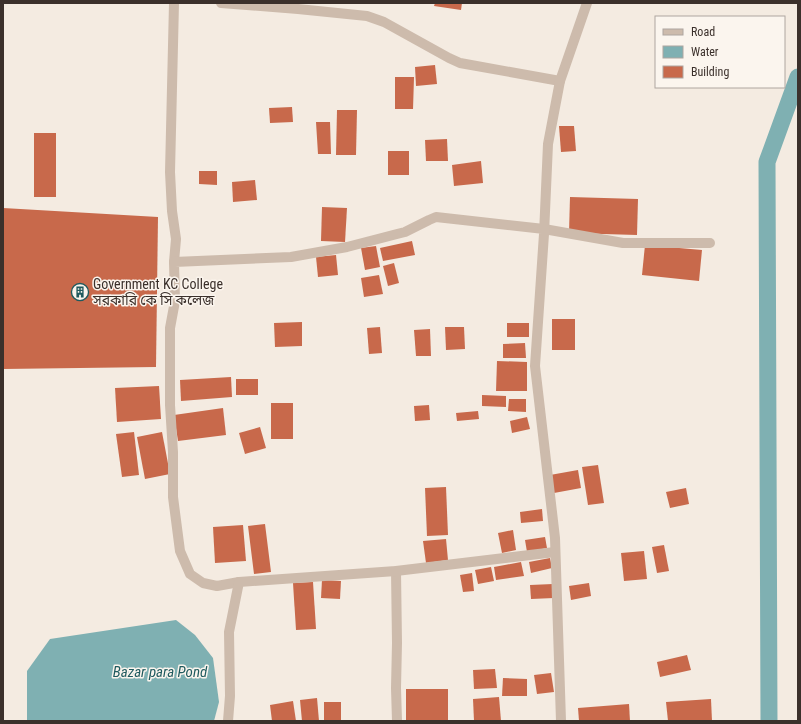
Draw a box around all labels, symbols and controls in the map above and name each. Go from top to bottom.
legend [655,16,785,88]
text: Road [691,25,715,39]
text: Water [691,45,719,59]
text: Building [691,65,729,79]
place label: Government KC College সরকারি কে সি কলেজ [92,276,223,308]
building icon: Government KC College সরকারি কে সি কলেজ [70,282,90,302]
water label: Bazar para Pond [113,663,208,681]

